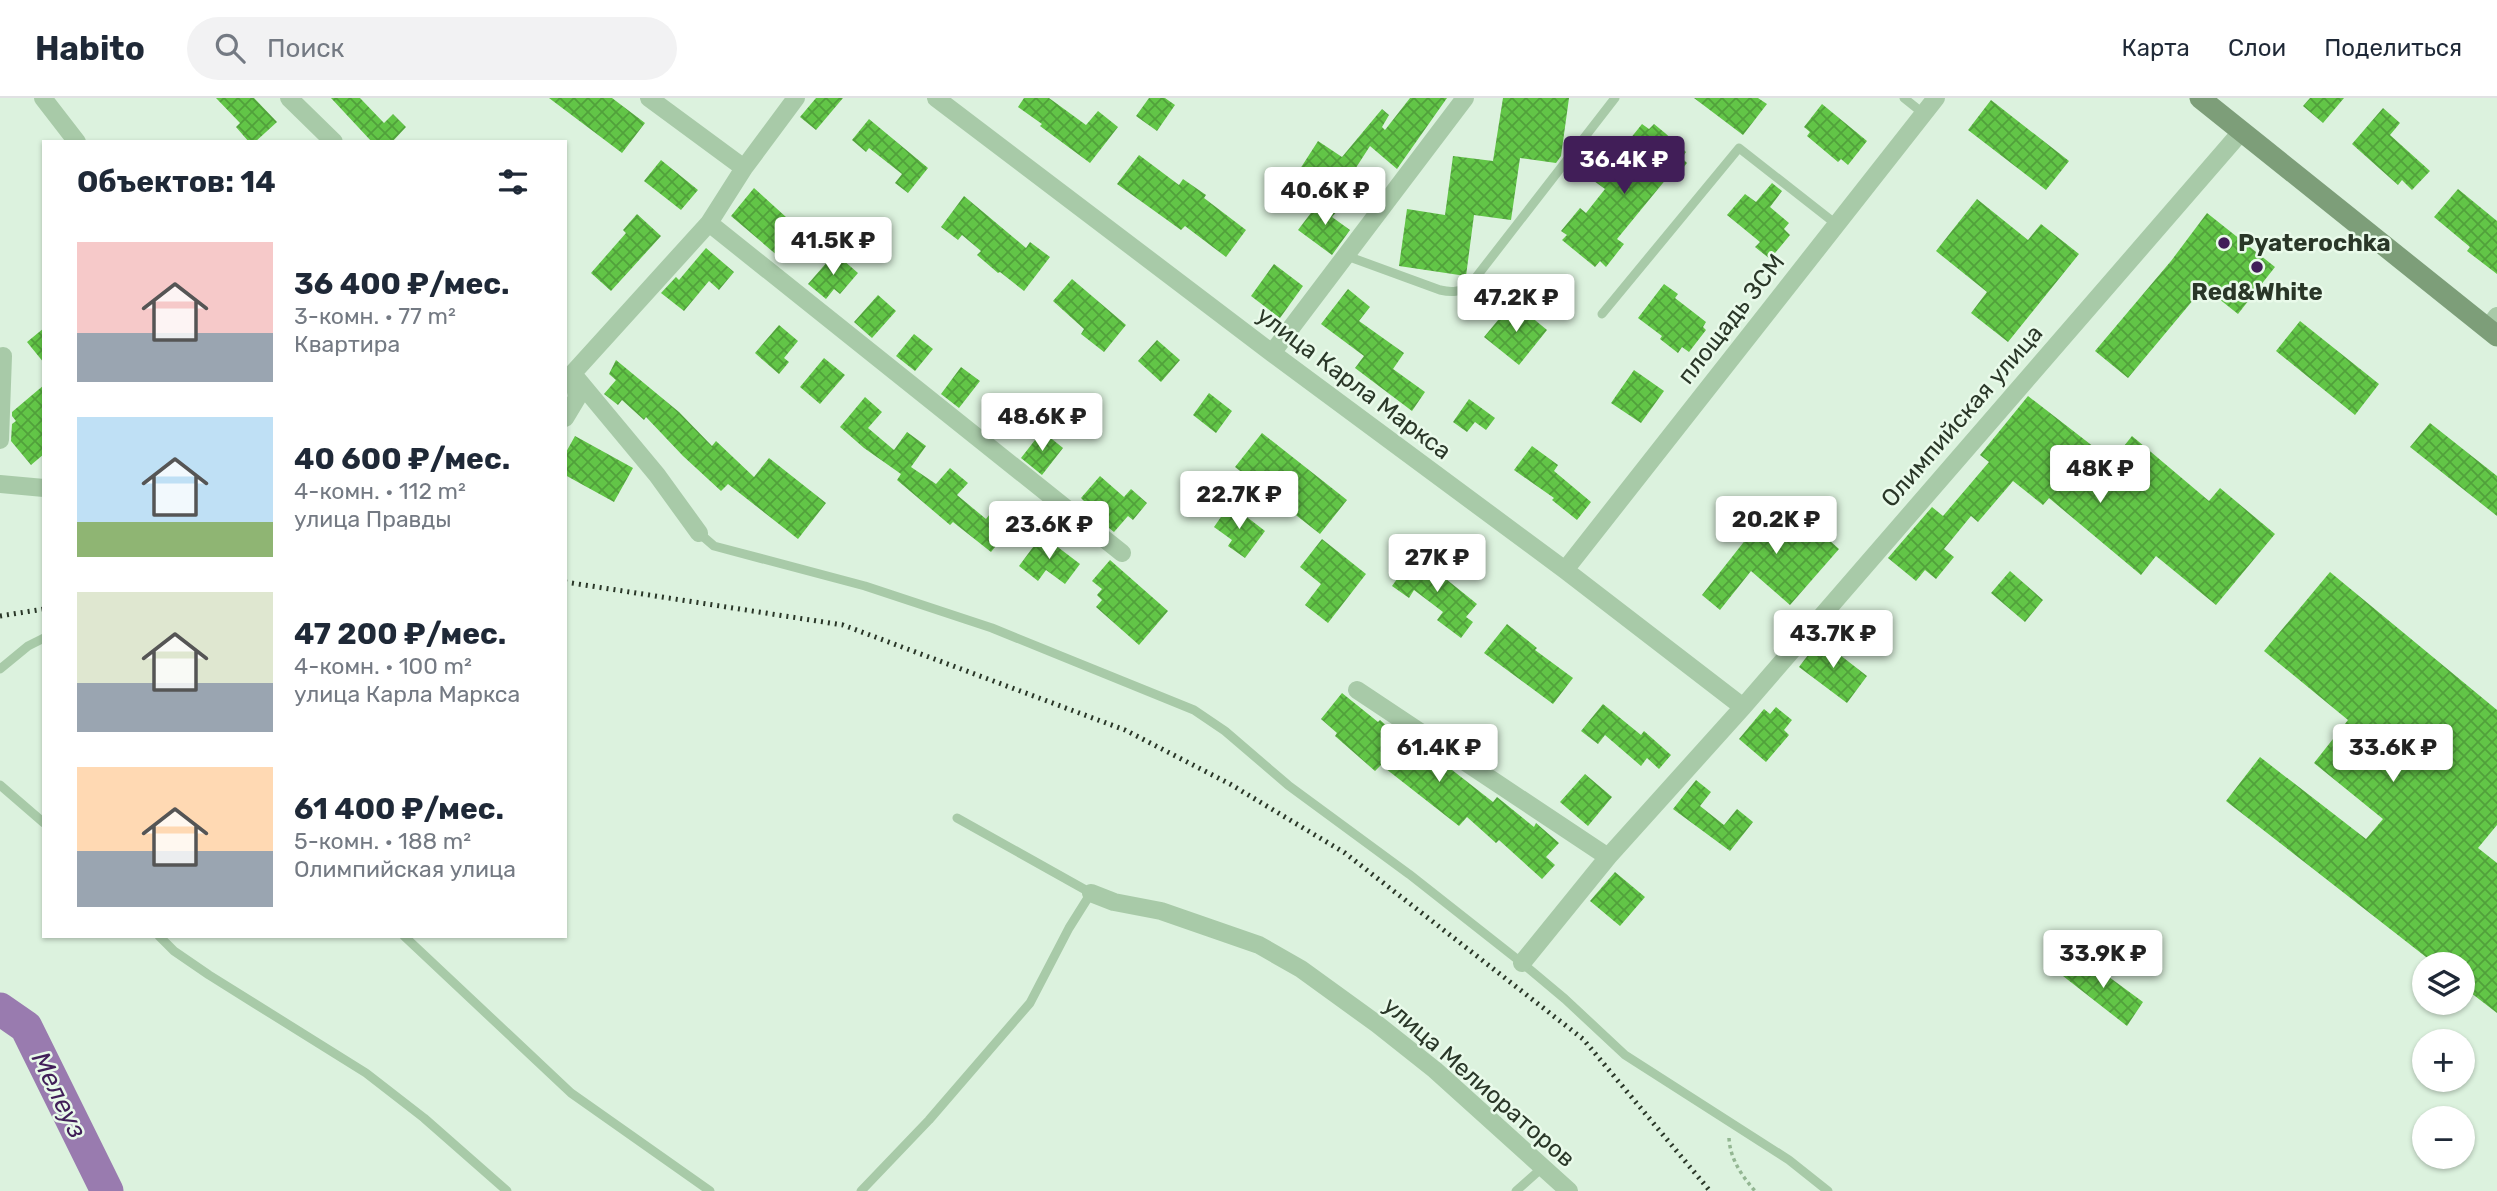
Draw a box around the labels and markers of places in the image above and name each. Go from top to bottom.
pin: 36.4K ₽ [1559,136,1689,196]
pin: 40.6K ₽ [1260,167,1390,227]
pin: 41.5K ₽ [768,218,898,277]
place label: Pyaterochka [2238,229,2391,257]
marker: Pyaterochka [2216,235,2232,251]
marker: Red&White [2249,259,2265,275]
pin: 47.2K ₽ [1451,274,1581,334]
place label: Red&White [2191,278,2323,306]
pin: 48.6K ₽ [977,394,1107,453]
pin: 48K ₽ [2051,446,2149,505]
pin: 22.7K ₽ [1174,472,1304,531]
pin: 20.2K ₽ [1711,496,1841,556]
pin: 23.6K ₽ [984,502,1114,561]
pin: 27K ₽ [1388,534,1486,594]
pin: 43.7K ₽ [1768,610,1898,670]
pin: 61.4K ₽ [1374,724,1504,784]
pin: 33.6K ₽ [2328,724,2458,784]
pin: 33.9K ₽ [2038,930,2168,990]

